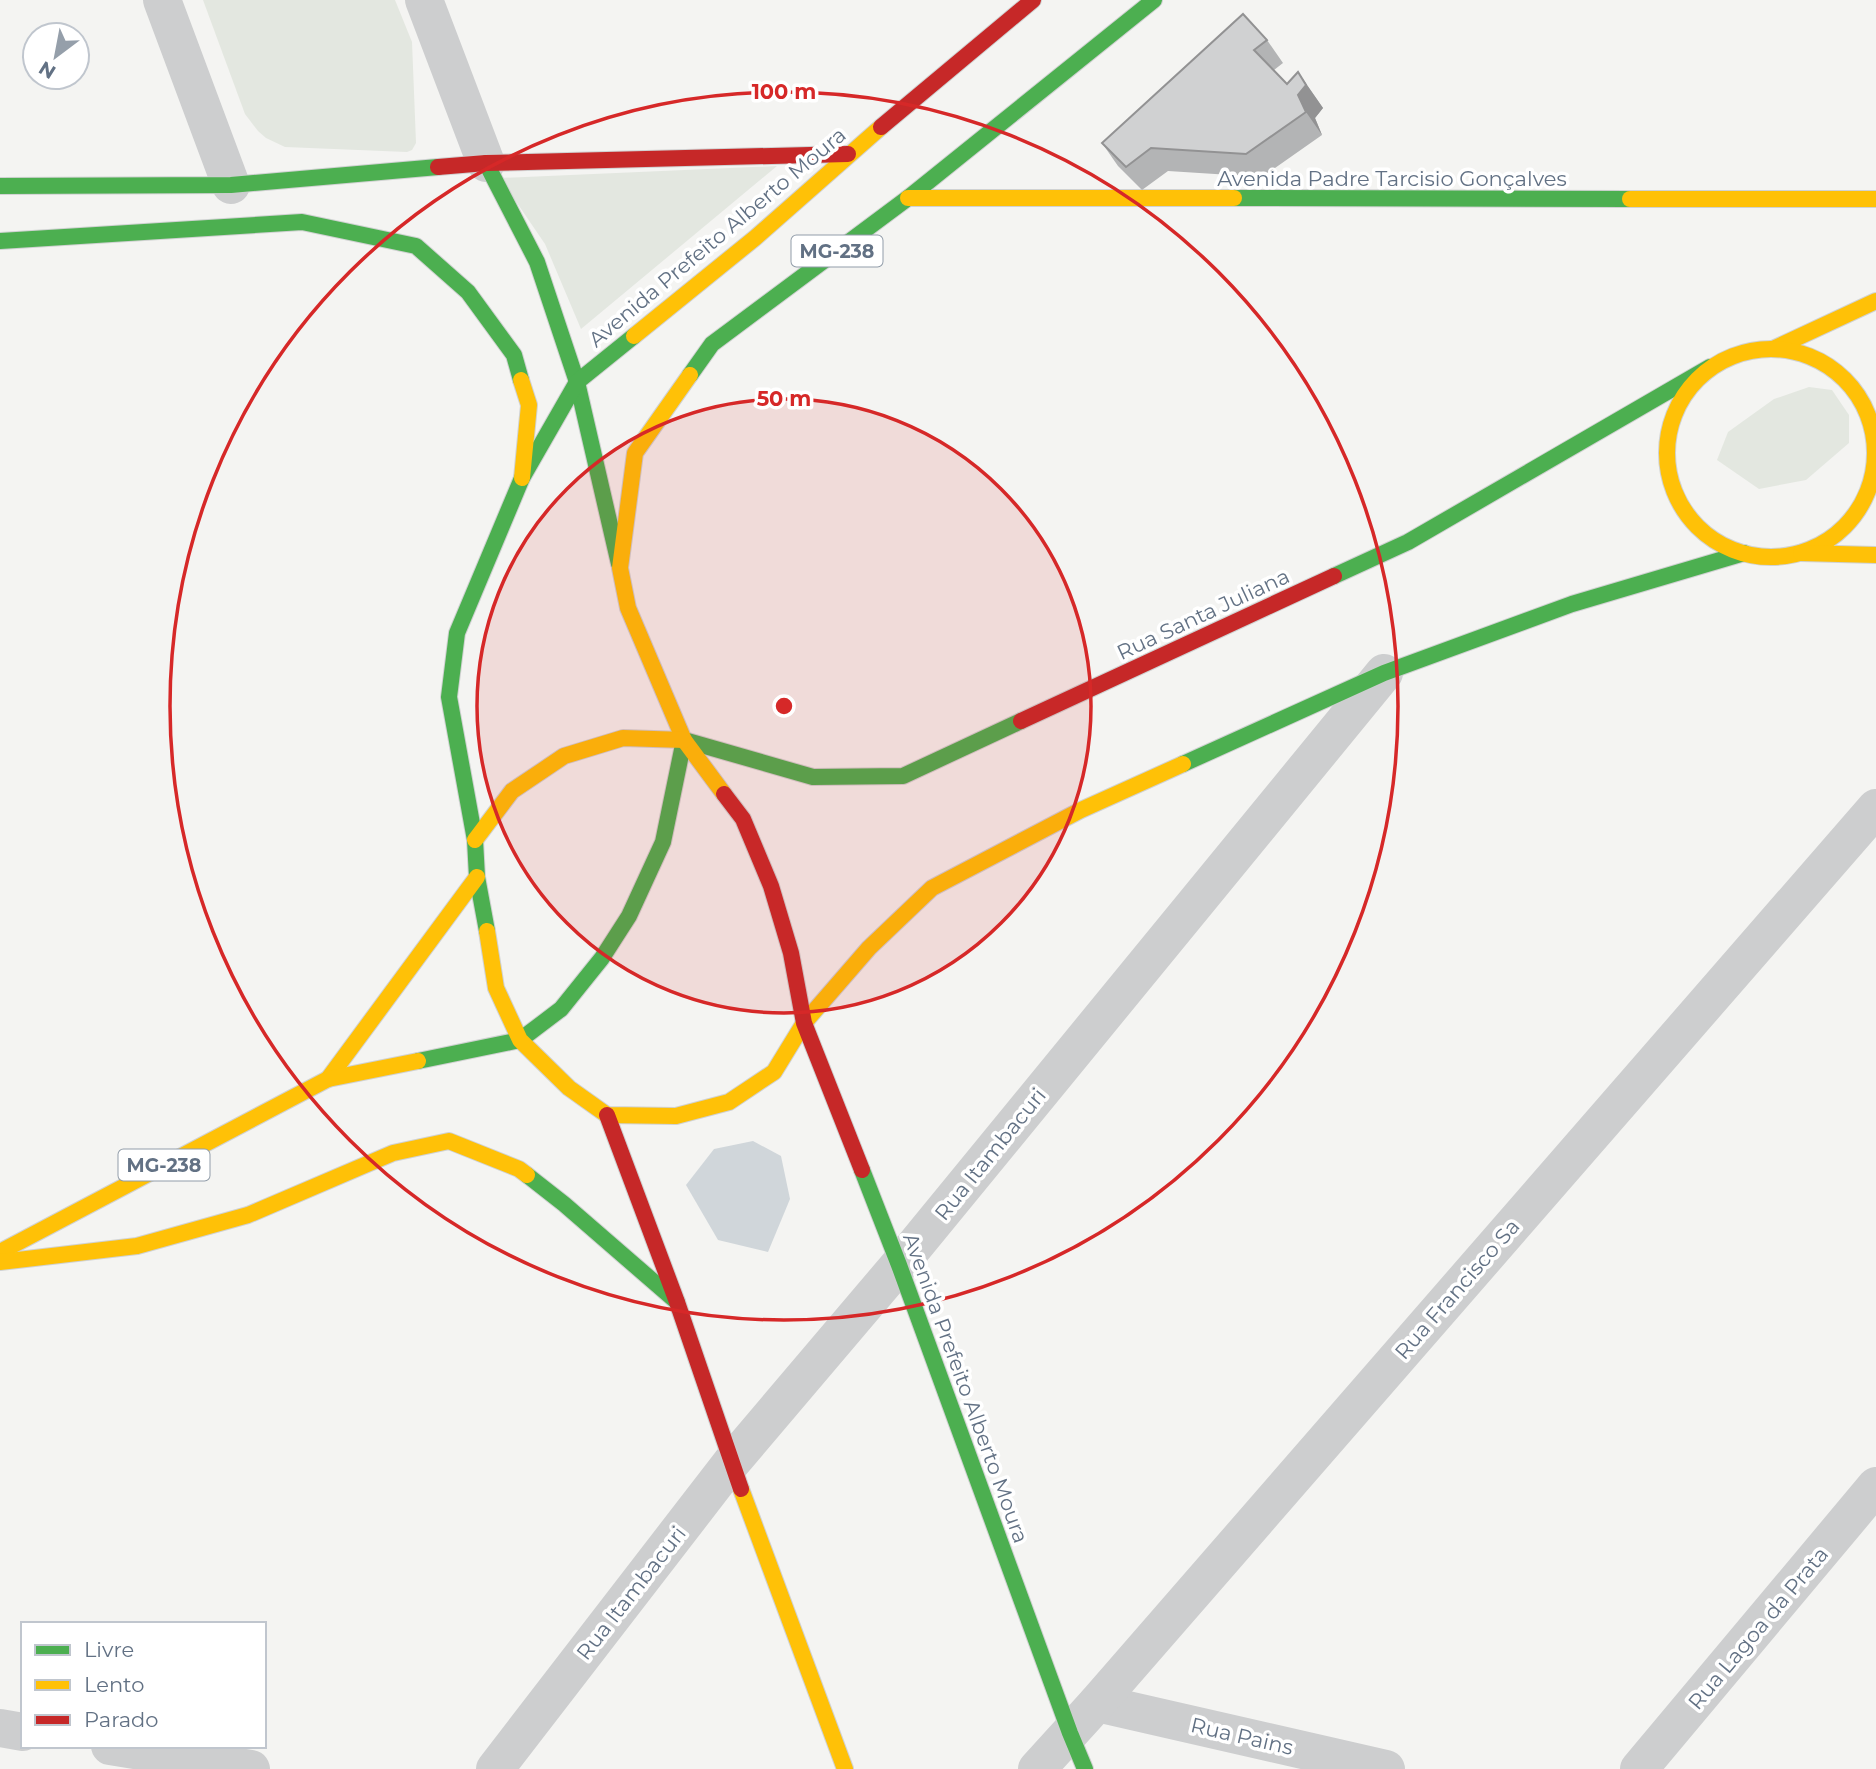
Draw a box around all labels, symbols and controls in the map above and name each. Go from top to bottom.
north arrow [21,21,91,91]
text: N [35,56,60,84]
text: 100 m [752,79,816,104]
street label: Avenida Prefeito Alberto Moura [583,122,851,352]
street label: Avenida Padre Tarcisio Gonçalves [1217,166,1567,191]
road number: MG-238 [792,235,882,266]
text: 50 m [757,386,811,411]
street label: Rua Santa Juliana [1113,563,1293,665]
centre of rings [772,694,796,718]
street label: Rua Itambacuri [929,1083,1051,1225]
road number: MG-238 [118,1149,210,1180]
street label: Rua Francisco Sa [1389,1214,1525,1364]
street label: Avenida Prefeito Alberto Moura [898,1230,1034,1546]
street label: Rua Itambacuri [571,1521,691,1665]
street label: Rua Lagoa da Prata [1683,1542,1833,1714]
legend [21,1622,266,1748]
text: Livre [84,1637,134,1662]
text: Lento [84,1672,144,1697]
text: Parado [84,1707,159,1732]
street label: Rua Pains [1188,1712,1296,1760]

